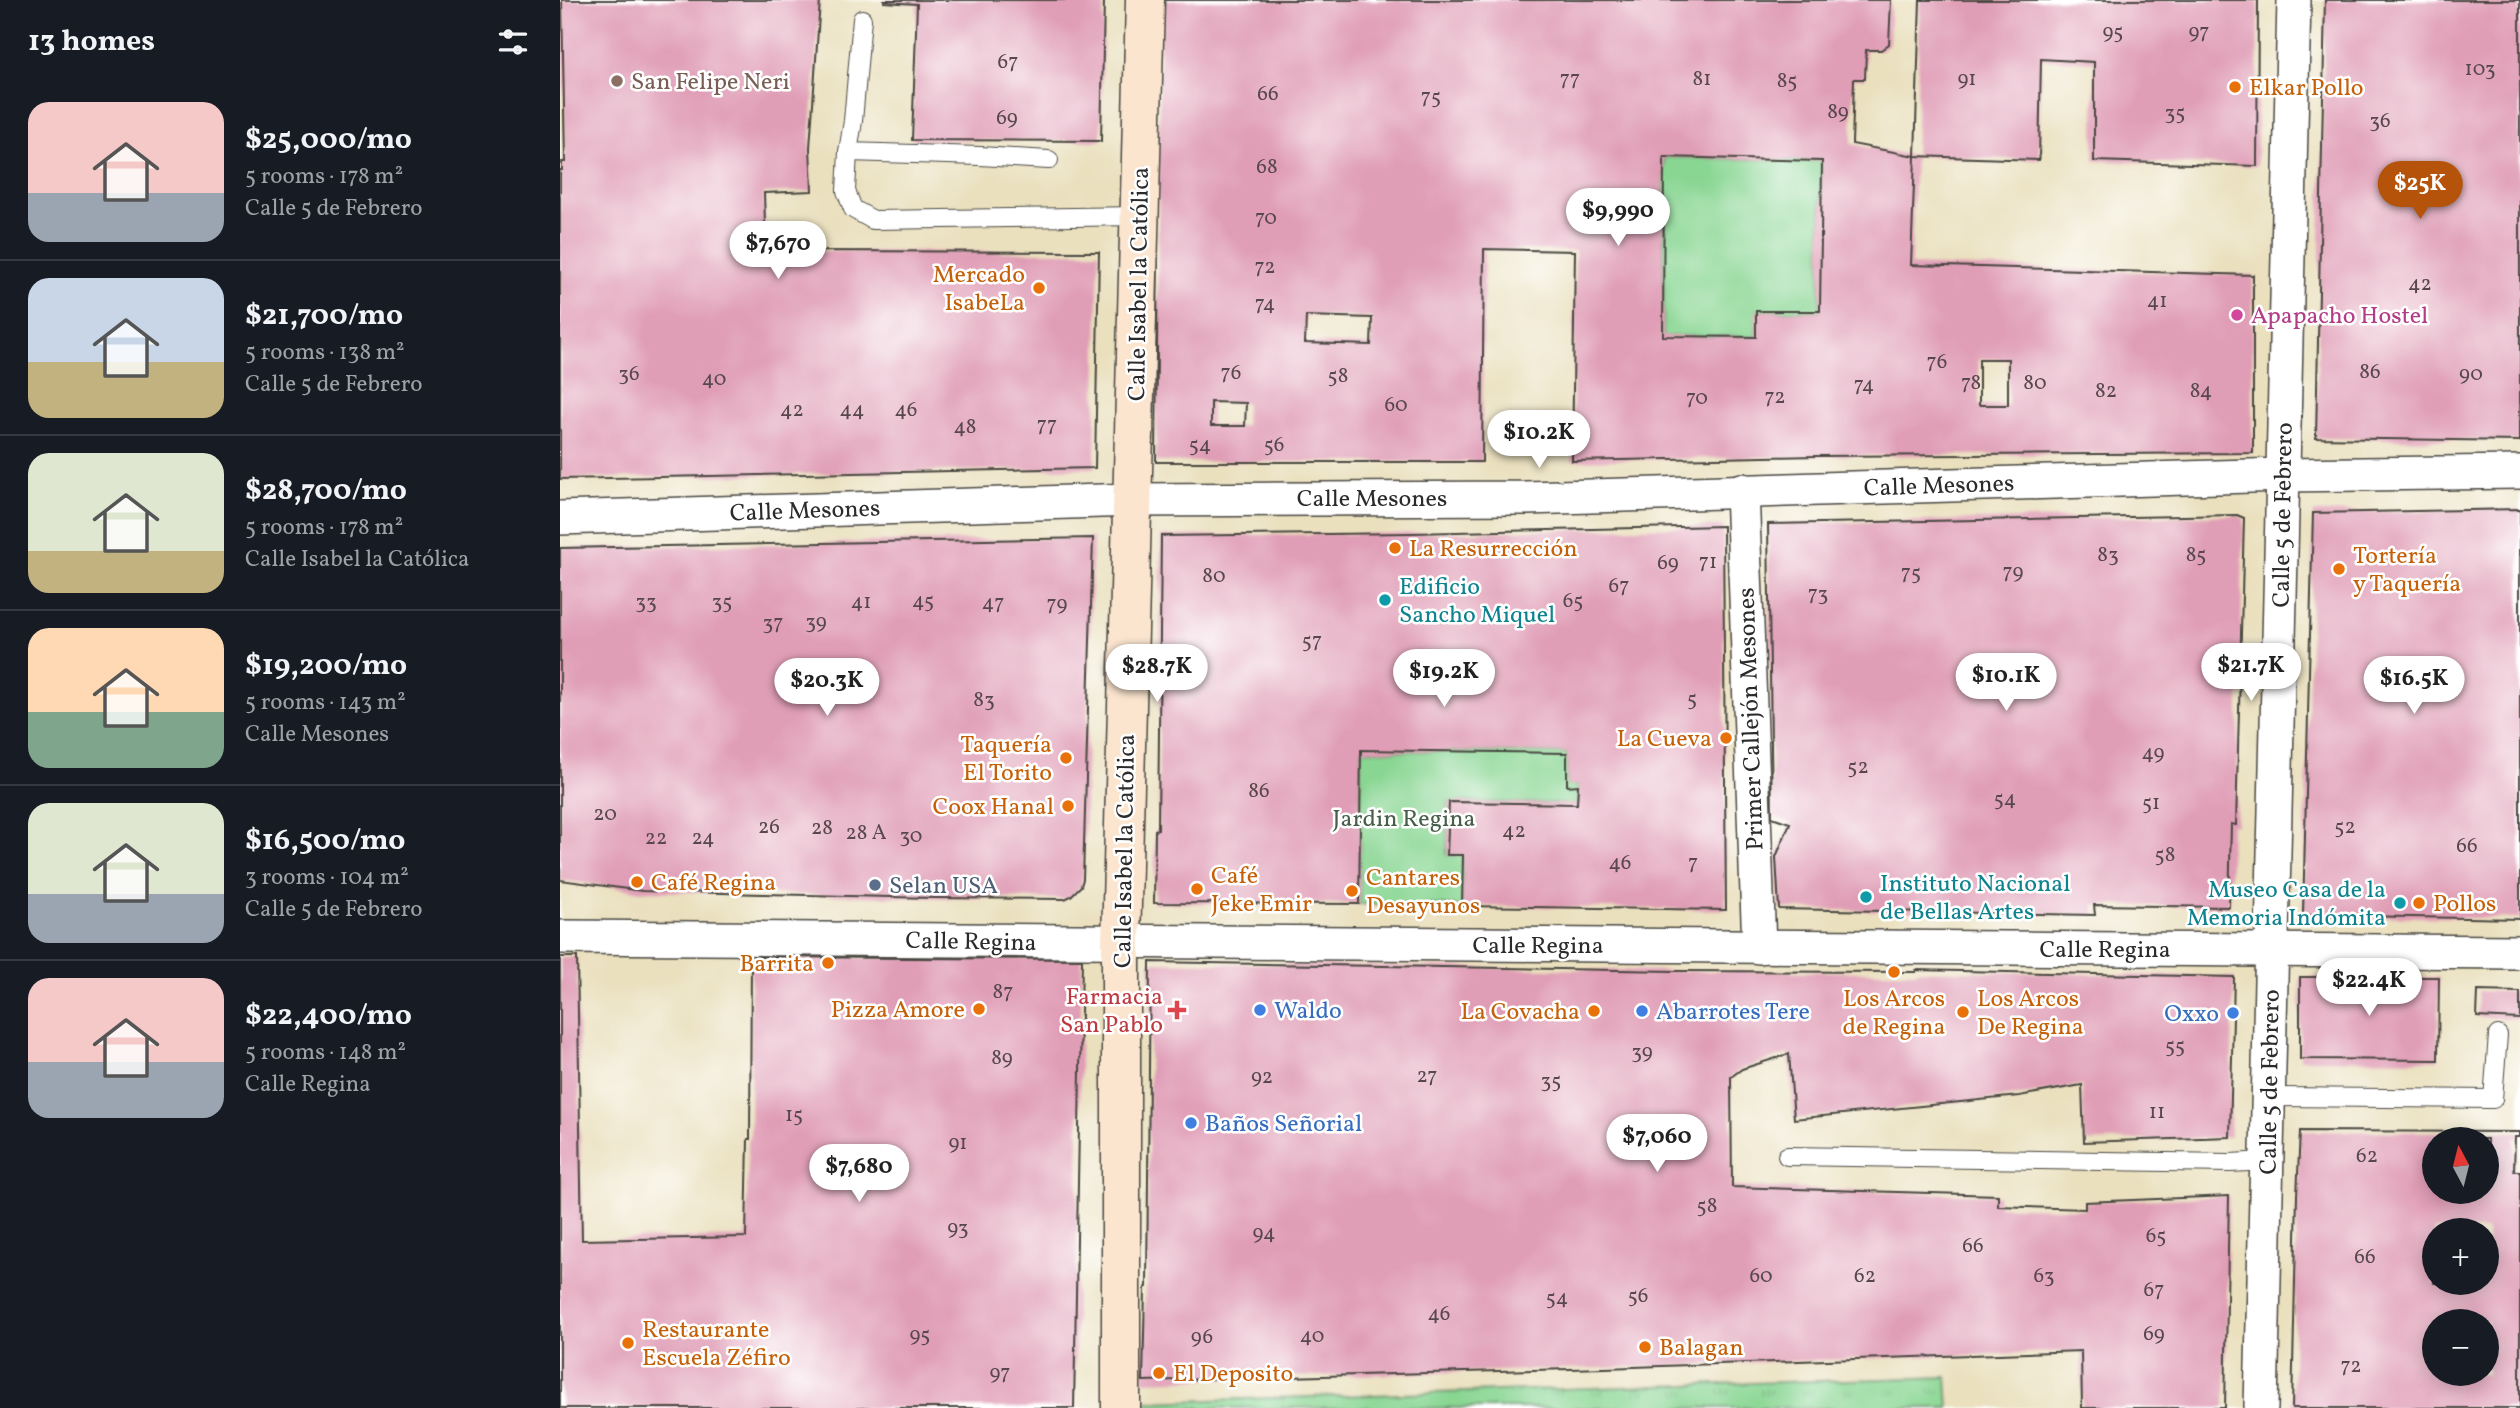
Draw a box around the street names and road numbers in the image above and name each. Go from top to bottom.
street label: Calle Isabel la Católica [1121,167,1159,401]
street label: Calle 5 de Febrero [2265,422,2303,608]
street label: Calle Mesones [1863,467,2015,507]
street label: Calle Mesones [1297,483,1447,517]
street label: Calle Mesones [729,492,881,532]
street label: Primer Callejón Mesones [1730,587,1774,851]
street label: Calle Isabel la Católica [1107,734,1145,968]
street label: Calle Regina [905,925,1037,961]
street label: Calle Regina [1472,930,1604,964]
street label: Calle Regina [2039,934,2171,968]
street label: Calle 5 de Febrero [2252,989,2290,1175]

